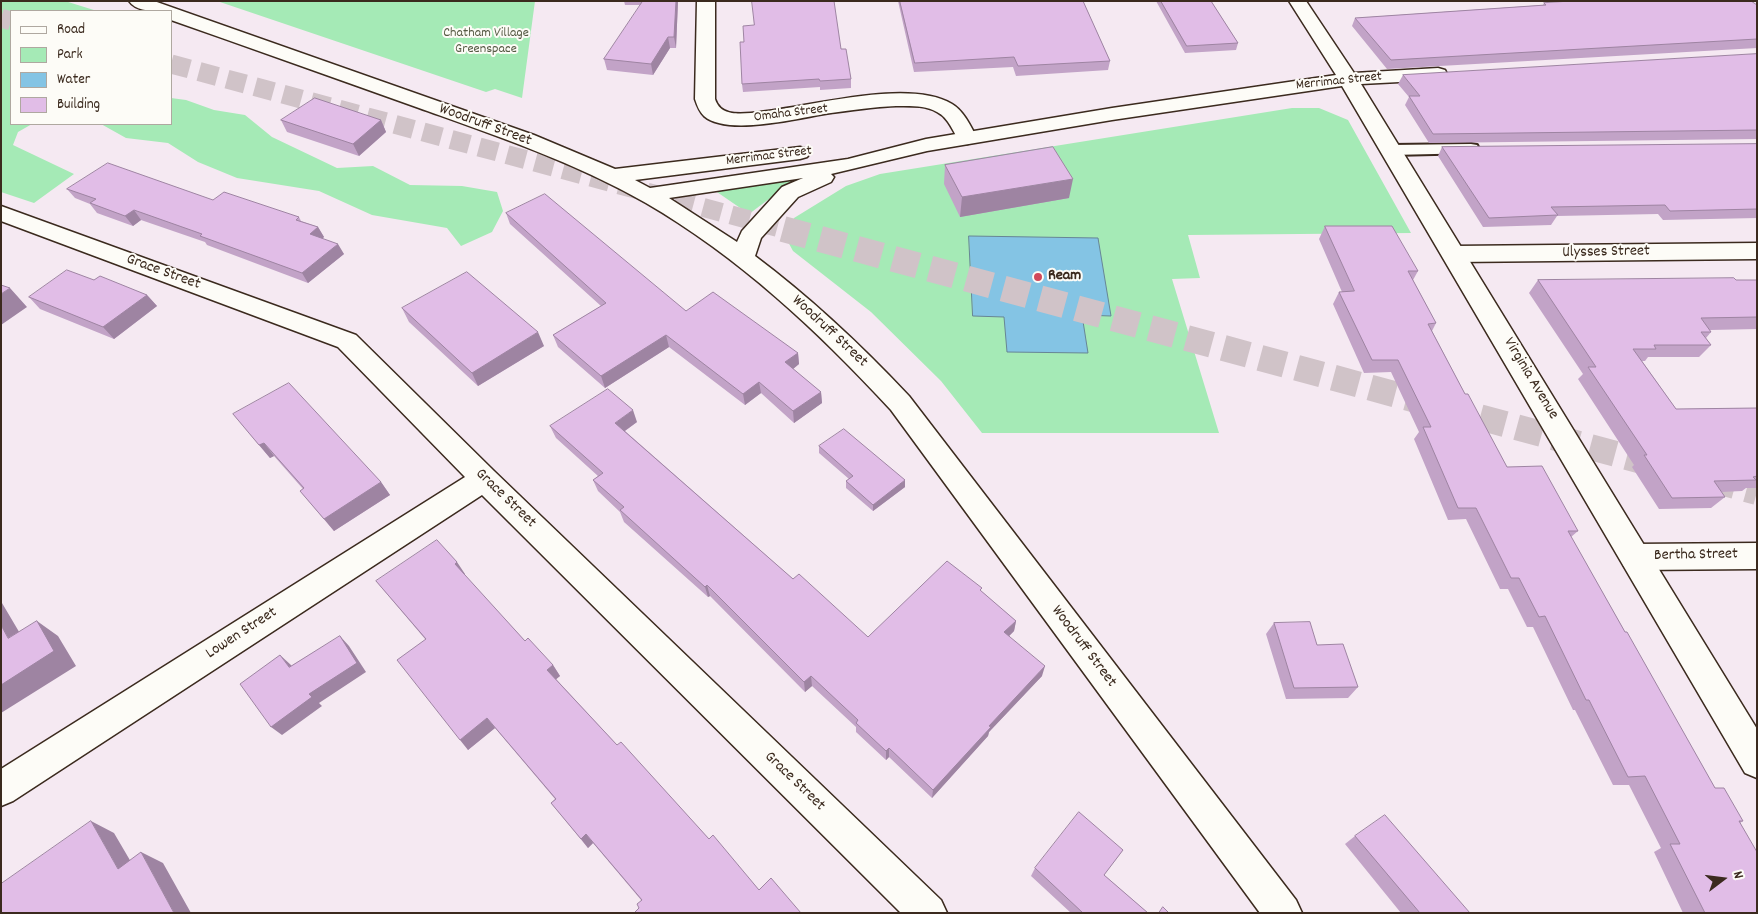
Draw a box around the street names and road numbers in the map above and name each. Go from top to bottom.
street label: Merrimac Street [1295,69,1383,95]
street label: Woodruff Street [436,100,534,152]
street label: Omaha Street [753,101,829,127]
street label: Merrimac Street [725,143,813,171]
street label: Ulysses Street [1562,243,1650,263]
street label: Grace Street [123,251,203,295]
street label: Woodruff Street [787,292,871,372]
street label: Virginia Avenue [1498,335,1562,423]
street label: Grace Street [470,465,540,533]
street label: Bertha Street [1654,546,1738,566]
street label: Woodruff Street [1046,602,1120,692]
street label: Lowen Street [203,604,281,664]
street label: Grace Street [759,748,829,816]

